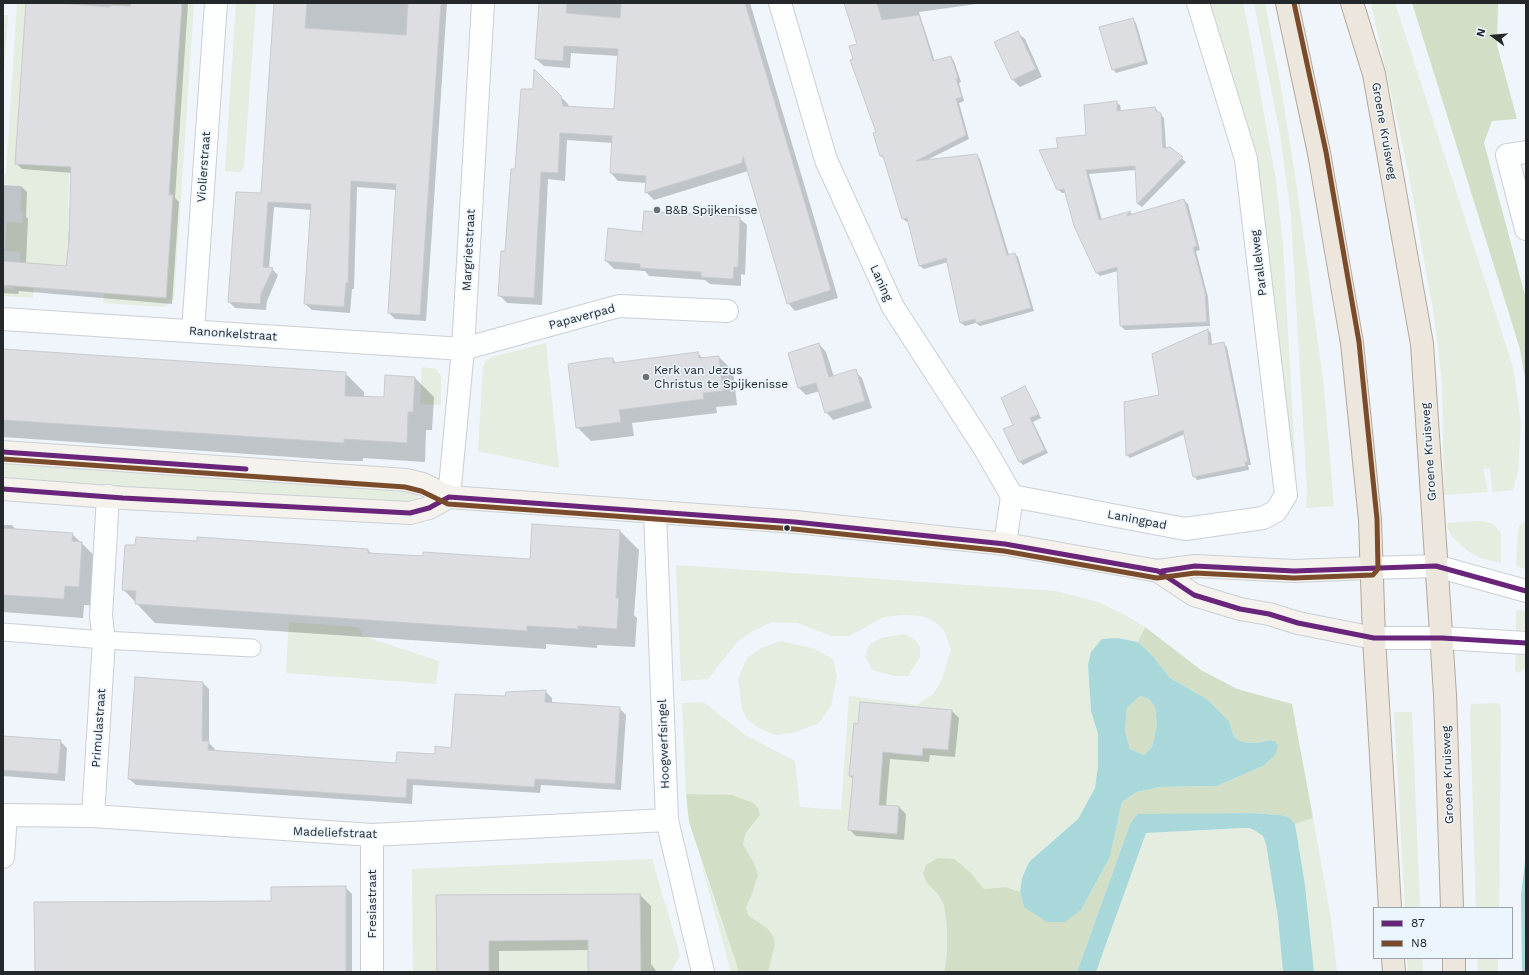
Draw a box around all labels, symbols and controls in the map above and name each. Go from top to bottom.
north arrow [1473,16,1513,56]
text: N [1474,27,1488,38]
street label: Groene Kruisweg [1368,81,1400,181]
street label: Violierstraat [194,131,214,203]
place label: B&B Spijkenisse [665,203,757,217]
marker: B&B Spijkenisse [652,205,662,215]
street label: Margrietstraat [460,209,478,291]
street label: Parallelweg [1248,229,1270,297]
street label: Laning [867,263,895,303]
street label: Papaverpad [547,301,617,333]
street label: Ranonkelstraat [188,324,278,344]
place label: Kerk van Jezus Christus te Spijkenisse [654,363,788,391]
marker: Kerk van Jezus Christus te Spijkenisse [641,372,651,382]
street label: Groene Kruisweg [1418,402,1440,502]
street label: Laningpad [1106,507,1168,533]
unlabelled marker [782,523,792,533]
street label: Primulastraat [89,688,109,768]
street label: Hoogwerfsingel [655,699,673,789]
street label: Groene Kruisweg [1439,726,1457,824]
street label: Madeliefstraat [293,824,377,842]
street label: Fresiastraat [365,869,379,939]
legend [1373,907,1513,959]
text: 87 [1411,916,1425,930]
text: N8 [1411,936,1427,950]

